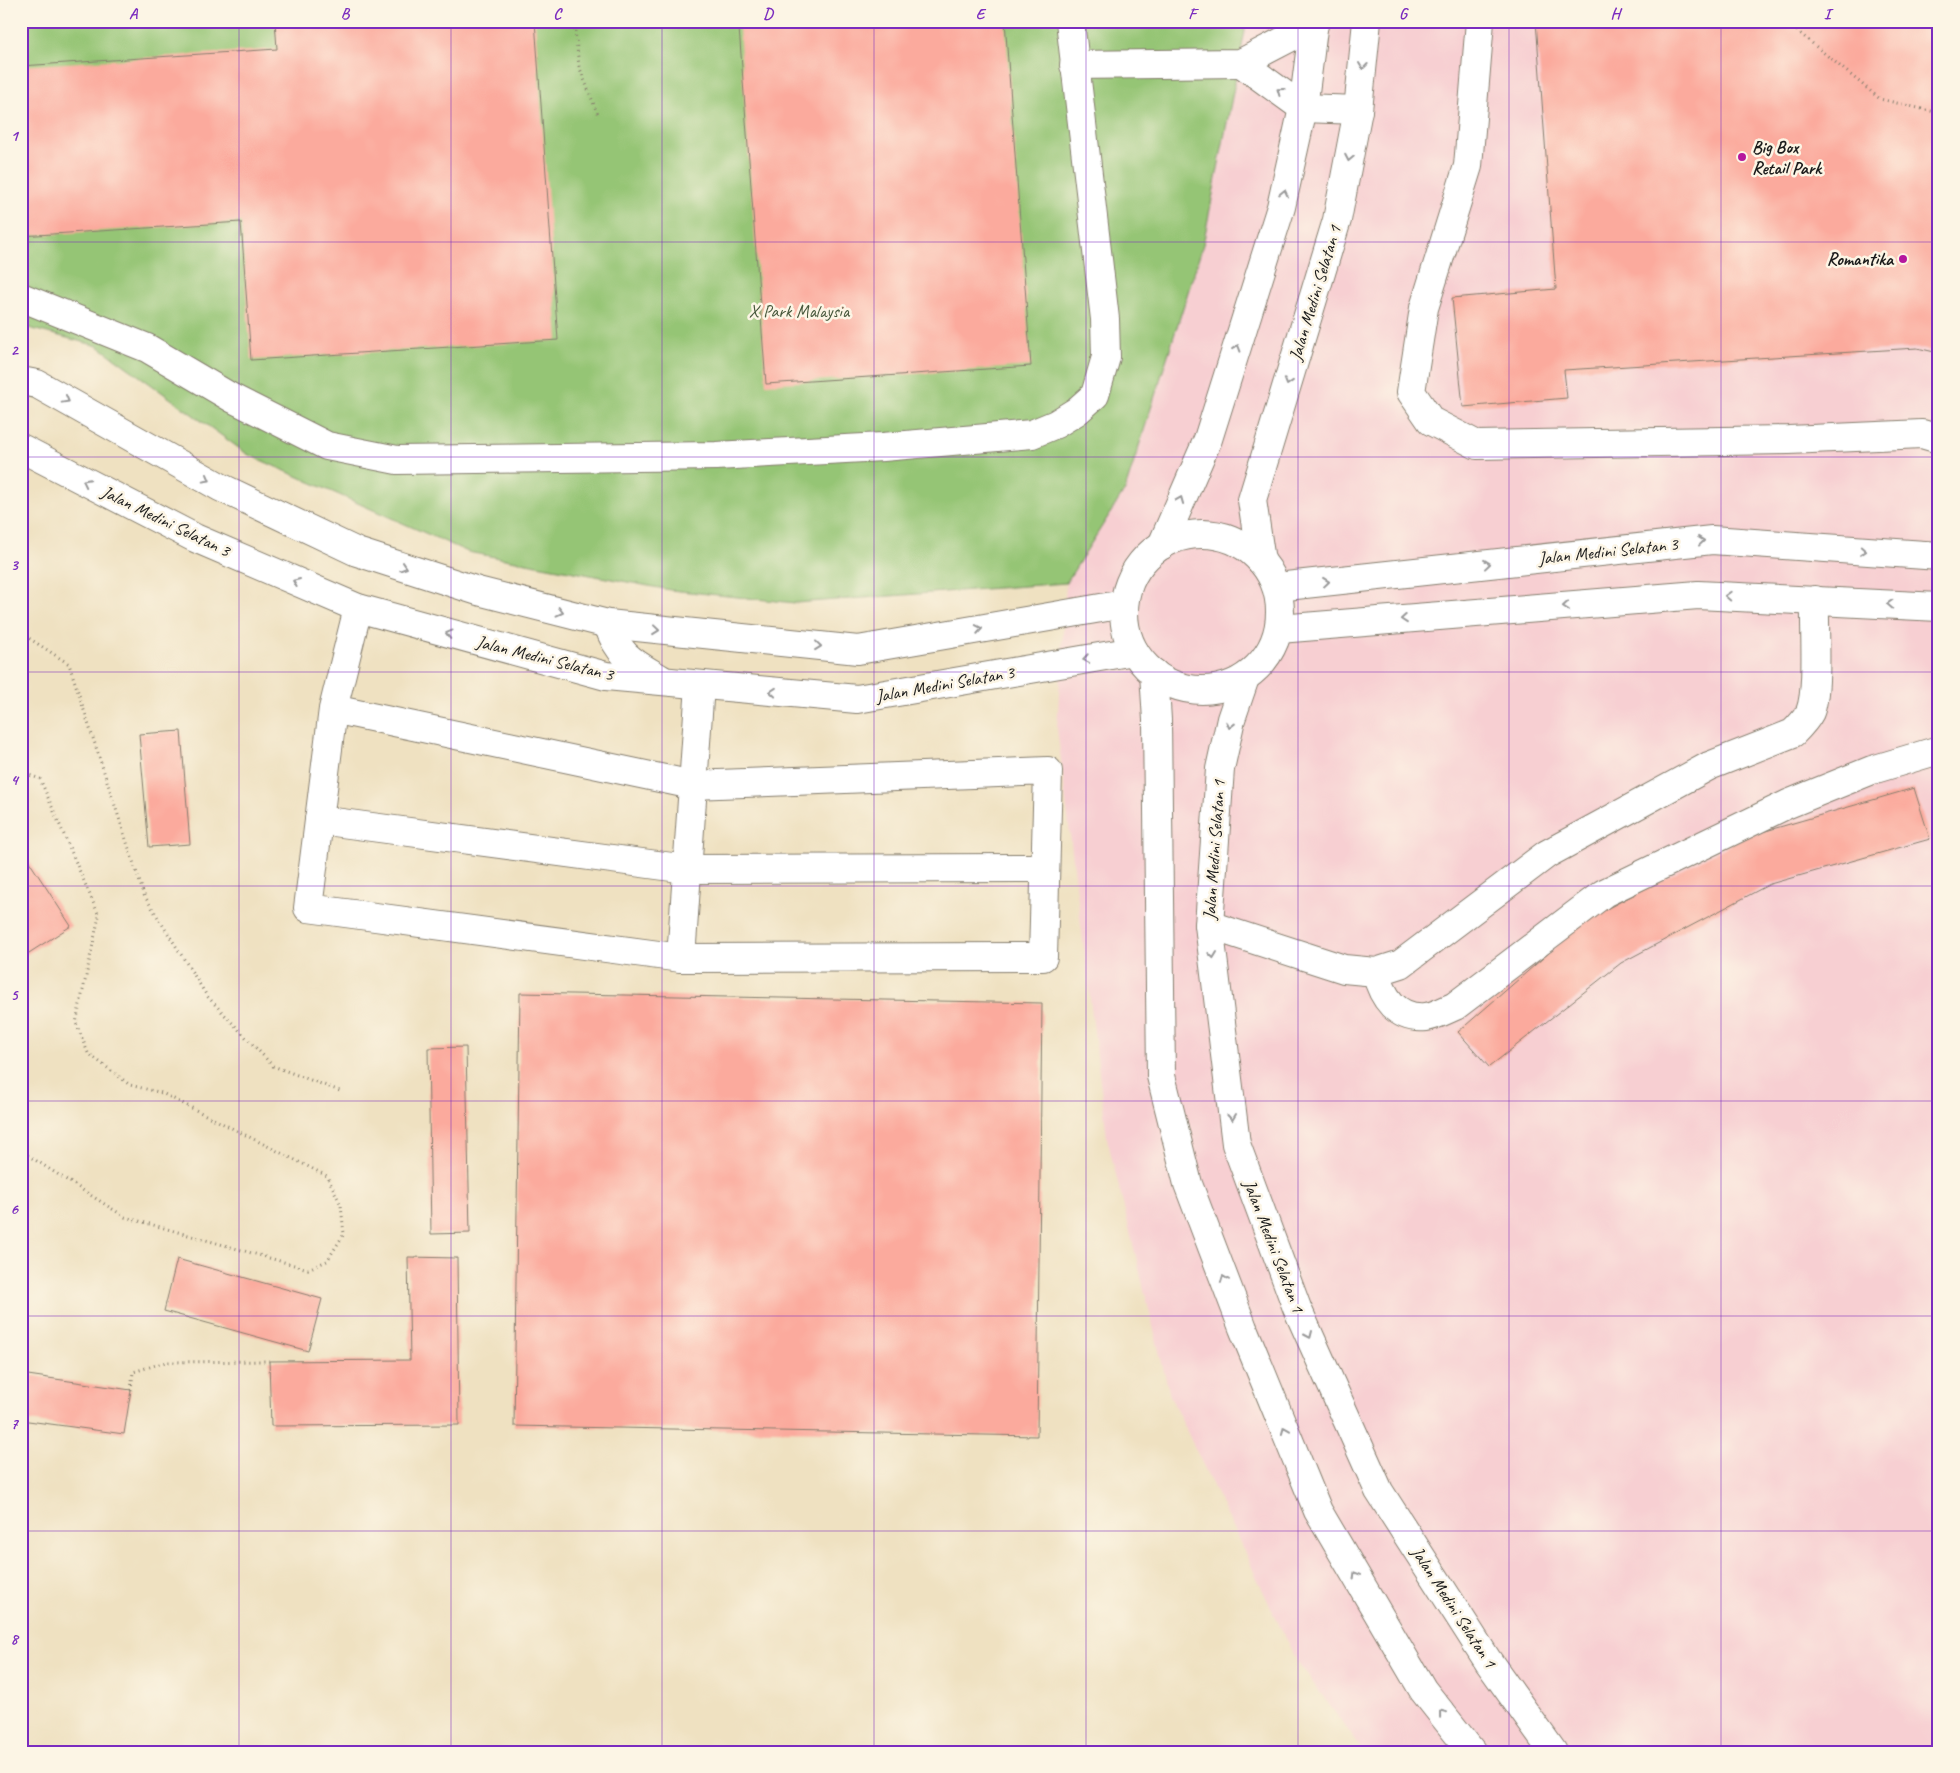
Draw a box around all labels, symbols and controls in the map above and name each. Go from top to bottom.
text: A [129,4,139,24]
text: B [341,4,351,24]
text: C [553,4,563,24]
text: D [763,4,774,24]
text: E [976,4,987,24]
text: F [1188,4,1199,24]
text: G [1399,4,1409,24]
text: H [1610,4,1622,24]
text: I [1824,4,1834,24]
one-way arrow [1358,62,1369,70]
one-way arrow [1276,88,1285,98]
text: 1 [10,126,19,146]
place label: Big Box Retail Park [1752,136,1823,179]
marker: Big Box Retail Park [1736,151,1748,163]
one-way arrow [1344,153,1354,162]
one-way arrow [1278,188,1289,197]
street label: Jalan Medini Selatan 1 [1284,222,1346,364]
place label: Romantika [1827,248,1895,270]
marker: Romantika [1897,253,1909,265]
park label: X Park Malaysia [749,300,851,322]
text: 2 [10,340,19,360]
one-way arrow [1231,344,1241,353]
one-way arrow [1283,377,1293,385]
one-way arrow [60,394,69,404]
one-way arrow [202,473,211,483]
one-way arrow [82,478,91,488]
street label: Jalan Medini Selatan 3 [97,480,236,562]
one-way arrow [1174,496,1185,505]
street label: Jalan Medini Selatan 3 [1536,533,1681,569]
one-way arrow [1697,536,1705,547]
one-way arrow [1859,545,1867,556]
text: 3 [10,555,19,575]
one-way arrow [1483,559,1491,570]
one-way arrow [399,561,407,571]
one-way arrow [292,577,301,588]
one-way arrow [1322,577,1330,588]
one-way arrow [1724,591,1732,601]
one-way arrow [1886,599,1894,609]
one-way arrow [1561,600,1569,611]
one-way arrow [555,606,564,617]
one-way arrow [1400,613,1408,624]
one-way arrow [653,624,661,635]
one-way arrow [974,625,983,635]
one-way arrow [446,629,454,639]
street label: Jalan Medini Selatan 3 [473,630,618,686]
one-way arrow [814,640,822,651]
one-way arrow [1082,654,1090,664]
street label: Jalan Medini Selatan 3 [873,661,1018,707]
one-way arrow [769,687,777,698]
one-way arrow [1225,720,1236,729]
text: 4 [10,770,19,790]
street label: Jalan Medini Selatan 1 [1198,778,1230,922]
one-way arrow [1207,952,1218,960]
text: 5 [11,985,20,1005]
one-way arrow [1226,1113,1237,1121]
street label: Jalan Medini Selatan 1 [1238,1176,1310,1316]
text: 6 [10,1199,19,1219]
one-way arrow [1220,1275,1230,1284]
one-way arrow [1303,1330,1314,1339]
text: 7 [10,1414,19,1434]
one-way arrow [1280,1426,1291,1435]
street label: Jalan Medini Selatan 1 [1406,1541,1502,1673]
one-way arrow [1352,1572,1362,1581]
text: 8 [10,1629,19,1649]
one-way arrow [1439,1710,1447,1719]

